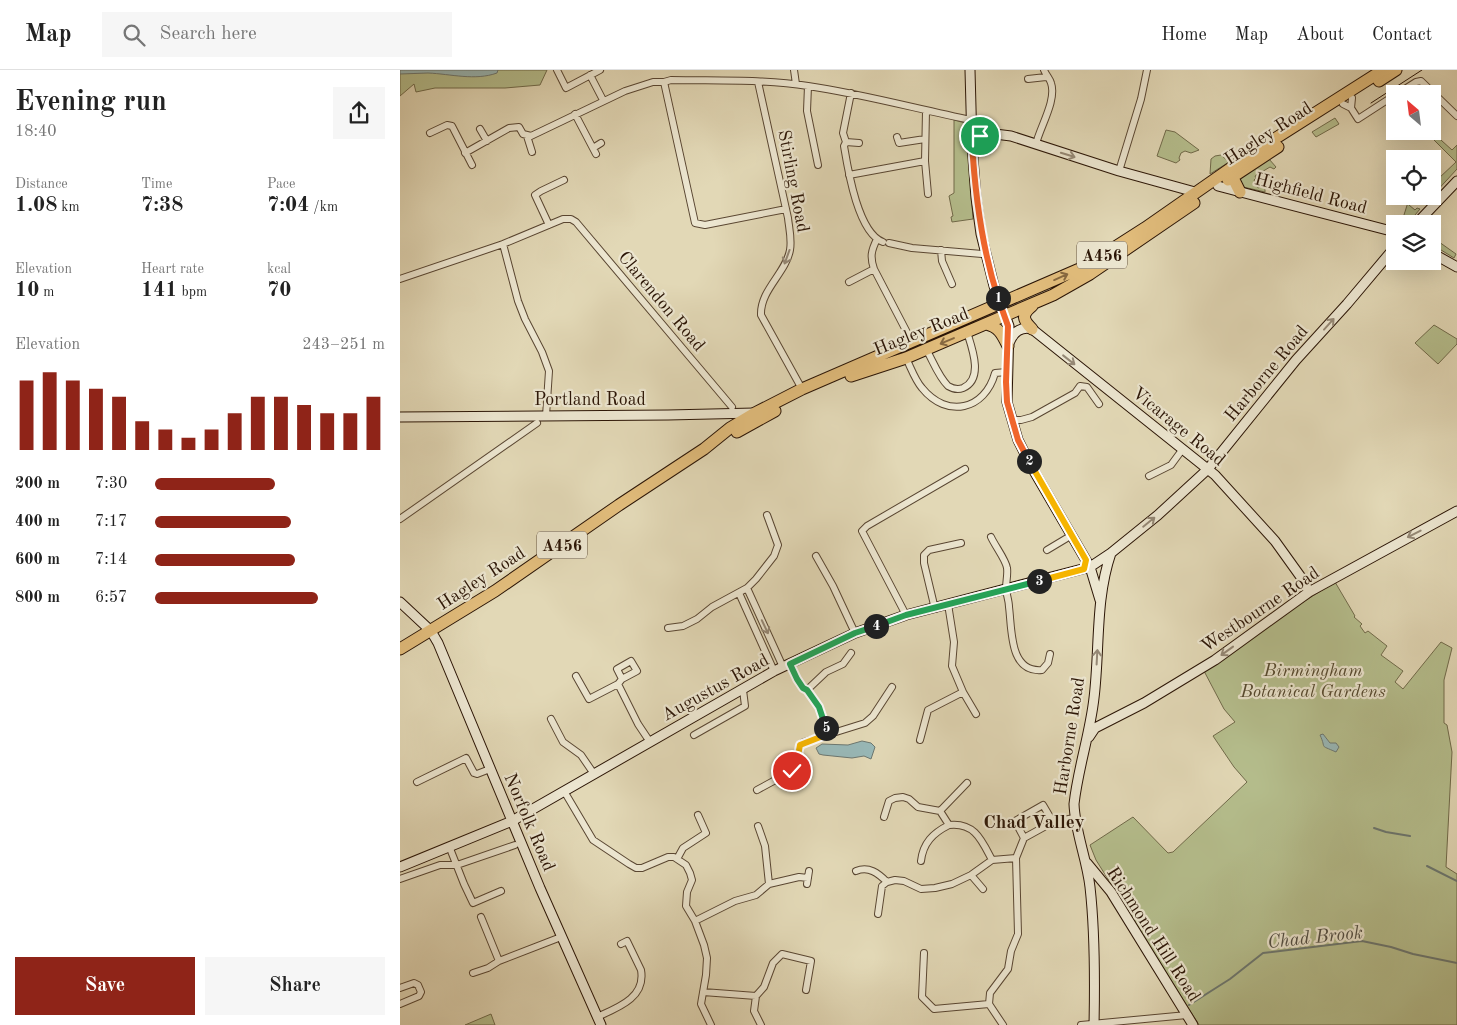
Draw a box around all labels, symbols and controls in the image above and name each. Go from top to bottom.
search box [102,12,452,57]
icon: search [120,21,148,49]
text: Map [25,23,72,47]
text: Search here [160,25,257,44]
text: Home [1161,26,1207,44]
text: Map [1235,26,1268,44]
text: About [1296,26,1344,44]
text: Contact [1372,26,1432,44]
north arrow [1386,85,1441,140]
map controls [1386,85,1441,270]
button: share [333,87,385,139]
text: Evening run [15,89,167,117]
street label: Hagley Road [1221,99,1316,169]
pin [959,115,1001,157]
icon: arrive [966,122,994,150]
text: 18:40 [15,124,57,140]
street label: Stirling Road [774,128,812,234]
one-way arrow [1060,150,1076,160]
button: locate [1386,150,1441,205]
street label: Highfield Road [1252,170,1369,218]
text: Distance [15,177,68,191]
text: Time [141,177,172,191]
text: Pace [267,177,295,191]
text: 1.08 [15,195,57,216]
text: 7:38 [141,195,183,216]
text: 7:04 [267,195,309,216]
text: km [57,200,80,214]
text: /km [309,200,338,214]
button: layers [1386,215,1441,270]
road number: A456 [1077,242,1127,268]
street label: Clarendon Road [614,248,708,355]
one-way arrow [782,249,791,264]
text: Elevation [15,262,72,276]
text: Heart rate [141,262,204,276]
text: kcal [267,262,291,276]
one-way arrow [1053,272,1068,281]
text: 10 [15,280,39,301]
text: 141 [141,280,178,301]
text: 70 [267,280,291,301]
text: m [39,285,54,299]
text: bpm [178,285,207,299]
pin: 1 [986,286,1010,310]
text: 1 [994,291,1003,305]
street label: Hagley Road [871,305,971,359]
one-way arrow [1323,318,1335,330]
street label: Harborne Road [1222,322,1312,425]
text: Elevation [15,337,80,353]
text: 243–251 m [302,337,385,353]
one-way arrow [939,337,954,346]
one-way arrow [1062,355,1075,366]
street label: Vicarage Road [1128,384,1228,470]
street label: Portland Road [534,391,646,409]
pin: 2 [1016,448,1042,474]
text: 2 [1025,454,1034,468]
text: 200 m [15,476,60,492]
text: 7:30 [95,476,127,492]
text: 400 m [15,514,60,530]
text: 7:17 [95,514,127,530]
one-way arrow [1142,517,1155,528]
one-way arrow [1407,530,1422,539]
road number: A456 [537,532,587,558]
street label: Hagley Road [434,544,529,614]
text: 600 m [15,552,60,568]
text: 7:14 [95,552,127,568]
street label: Westbourne Road [1198,564,1323,656]
pin: 3 [1026,568,1052,594]
text: 3 [1035,574,1044,588]
text: 800 m [15,590,60,606]
text: 6:57 [95,590,127,606]
pin: 4 [864,614,888,638]
one-way arrow [761,619,770,634]
text: 4 [872,619,881,633]
one-way arrow [1220,646,1234,656]
one-way arrow [1092,650,1102,666]
street label: Augustus Road [659,651,772,725]
park label: Birmingham Botanical Gardens [1239,662,1386,701]
street label: Harborne Road [1052,676,1088,796]
pin: 5 [814,716,838,740]
text: 5 [822,721,831,735]
pin [771,750,813,792]
icon: check [778,757,806,785]
street label: Norfolk Road [500,771,558,874]
district label: Chad Valley [983,814,1085,833]
street label: Richmond Hill Road [1103,864,1203,1005]
water label: Chad Brook [1266,924,1364,953]
button: Save [15,957,195,1015]
button: Share [205,957,385,1015]

